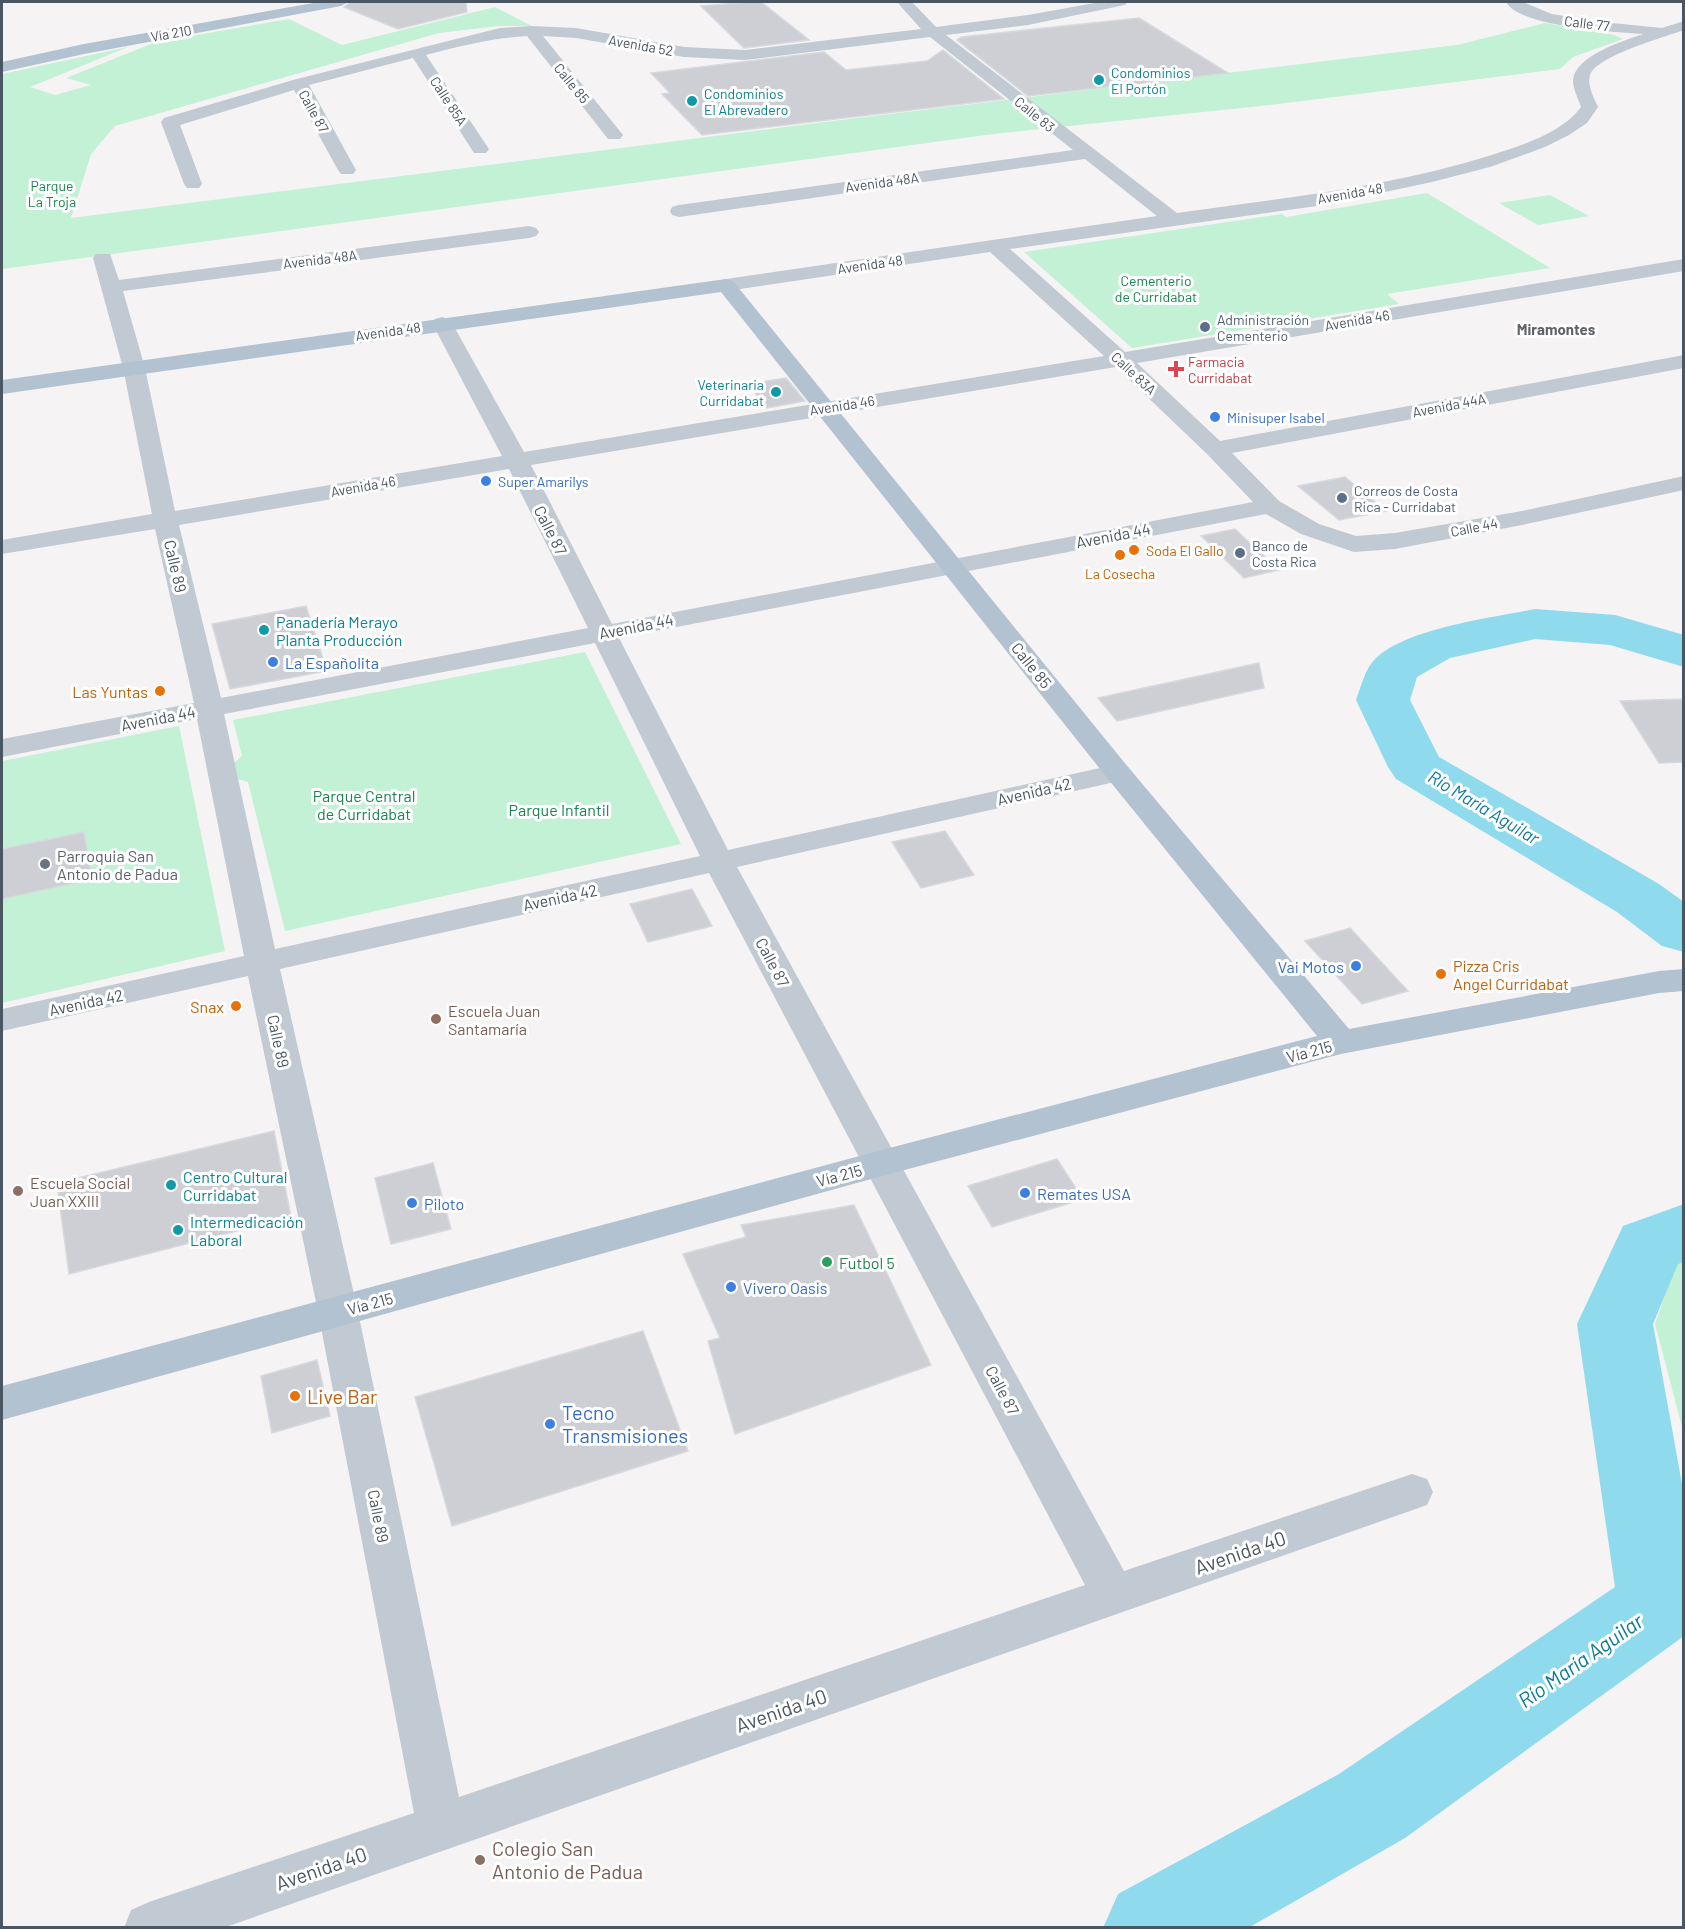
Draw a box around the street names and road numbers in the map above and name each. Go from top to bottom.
street label: Calle 77 [1563,12,1611,34]
street label: Vía 210 [149,21,193,45]
street label: Avenida 52 [607,31,675,59]
street label: Calle 85 [551,59,593,107]
street label: Calle 85A [427,73,471,129]
street label: Calle 87 [295,87,333,136]
street label: Calle 83 [1011,93,1059,135]
street label: Avenida 48A [844,168,920,196]
street label: Avenida 48 [1316,179,1384,207]
street label: Avenida 48A [282,246,358,272]
street label: Avenida 48 [836,251,904,277]
street label: Avenida 46 [1323,306,1391,334]
street label: Avenida 48 [354,318,422,344]
street label: Calle 83A [1108,348,1160,398]
street label: Avenida 44A [1411,389,1488,420]
street label: Avenida 46 [808,391,876,419]
street label: Avenida 46 [329,472,397,500]
street label: Calle 87 [531,502,572,558]
street label: Calle 44 [1449,514,1499,540]
street label: Avenida 44 [1074,518,1152,552]
street label: Calle 89 [161,538,191,594]
street label: Avenida 44 [597,609,675,643]
street label: Calle 85 [1008,638,1056,692]
street label: Avenida 44 [119,701,197,735]
street label: Avenida 42 [995,773,1073,809]
street label: Avenida 42 [521,880,599,914]
street label: Calle 87 [752,934,794,990]
street label: Avenida 42 [47,985,125,1019]
street label: Calle 89 [264,1013,294,1069]
street label: Vía 215 [1284,1036,1334,1066]
street label: Vía 215 [814,1160,864,1190]
street label: Vía 215 [345,1288,395,1318]
street label: Calle 87 [982,1362,1024,1418]
street label: Calle 89 [365,1488,393,1544]
street label: Avenida 40 [1191,1525,1289,1579]
street label: Avenida 40 [732,1683,830,1737]
street label: Avenida 40 [272,1841,370,1895]

